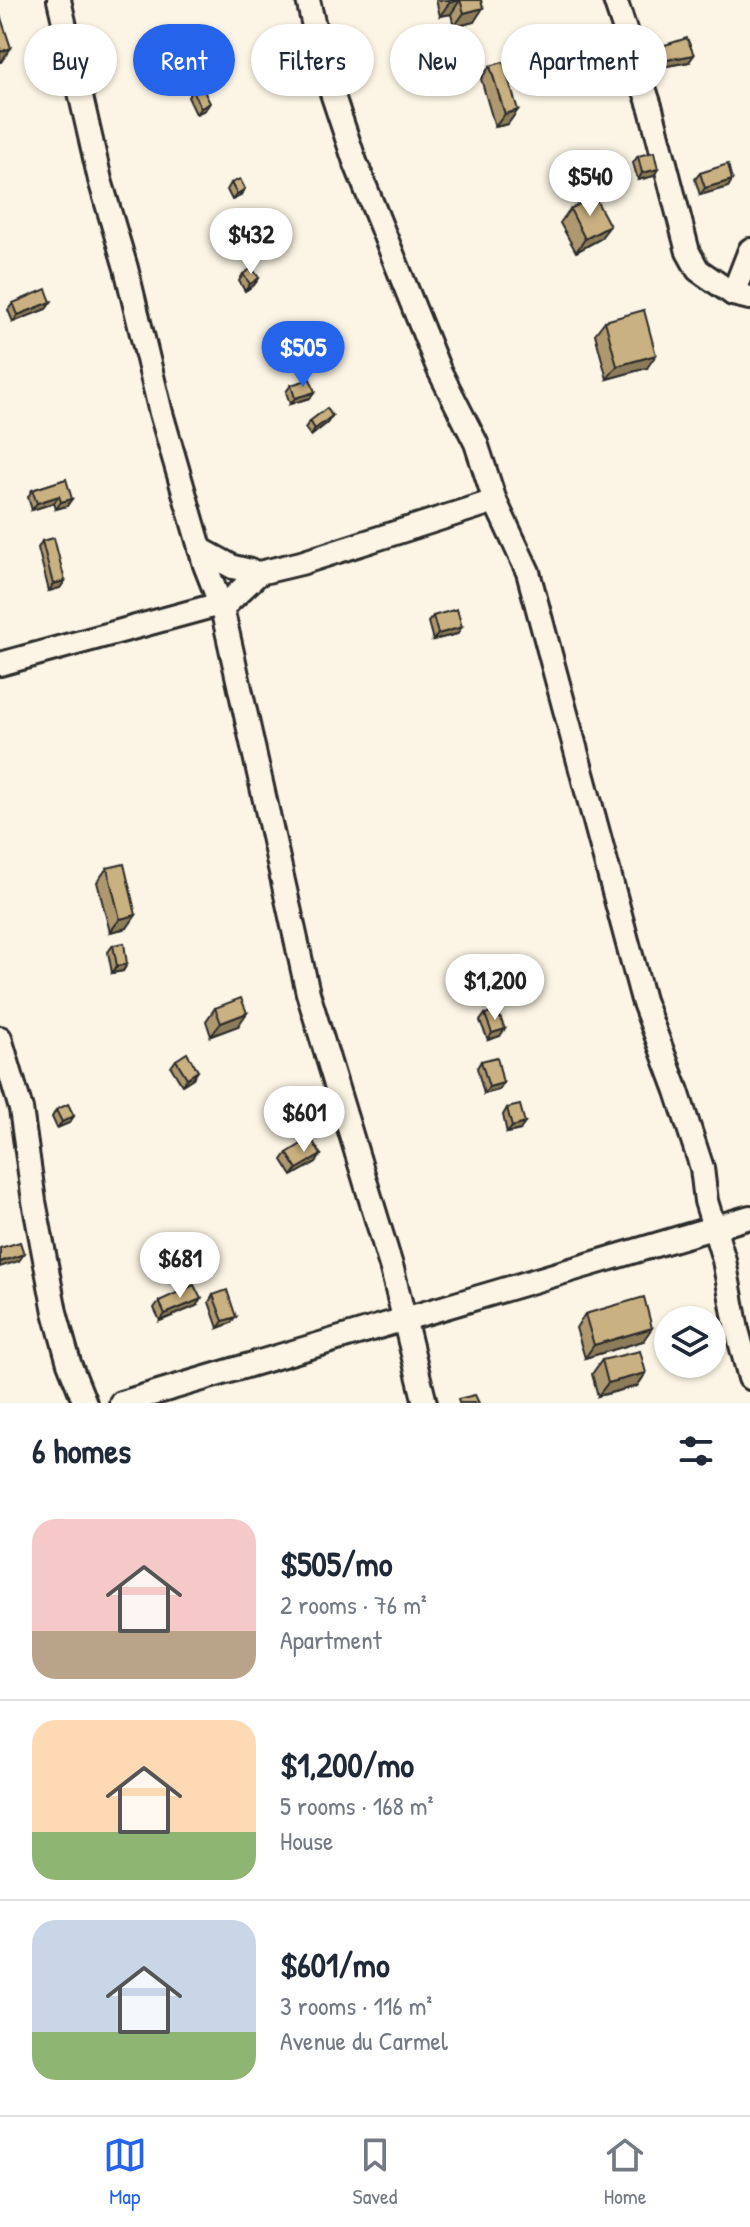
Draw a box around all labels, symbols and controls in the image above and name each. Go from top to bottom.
chip: Buy [24,24,117,96]
chip: Rent [133,24,235,96]
chip: Filters [251,24,374,96]
chip: New [390,24,485,96]
chip: Apartment [501,24,667,96]
pin: $540 [543,150,637,218]
text: $540 [567,158,613,193]
pin: $432 [204,208,298,276]
text: $432 [228,216,274,251]
pin: $505 [256,321,350,389]
text: $505 [280,329,326,364]
pin: $1,200 [430,954,560,1022]
text: $1,200 [463,962,527,997]
pin: $601 [257,1086,351,1154]
text: $601 [282,1094,326,1129]
pin: $681 [133,1232,227,1300]
text: $681 [158,1240,202,1275]
map controls [654,1306,726,1378]
button: layers [654,1306,726,1378]
text: 6 homes [32,1428,131,1474]
icon: filters [674,1429,718,1473]
text: $505/mo [280,1541,392,1587]
icon: home [96,1551,192,1647]
text: 2 rooms · 76 m² [280,1587,427,1622]
text: Apartment [280,1622,382,1657]
text: $1,200/mo [280,1742,414,1788]
icon: home [96,1752,192,1848]
text: 5 rooms · 168 m² [280,1788,434,1823]
text: House [280,1823,333,1858]
text: $601/mo [280,1942,390,1988]
icon: home [96,1952,192,2048]
text: 3 rooms · 116 m² [280,1988,432,2023]
text: Avenue du Carmel [280,2023,448,2058]
tab: Map [103,2133,147,2211]
tab: Saved [353,2133,397,2211]
tab: Home [603,2133,647,2211]

